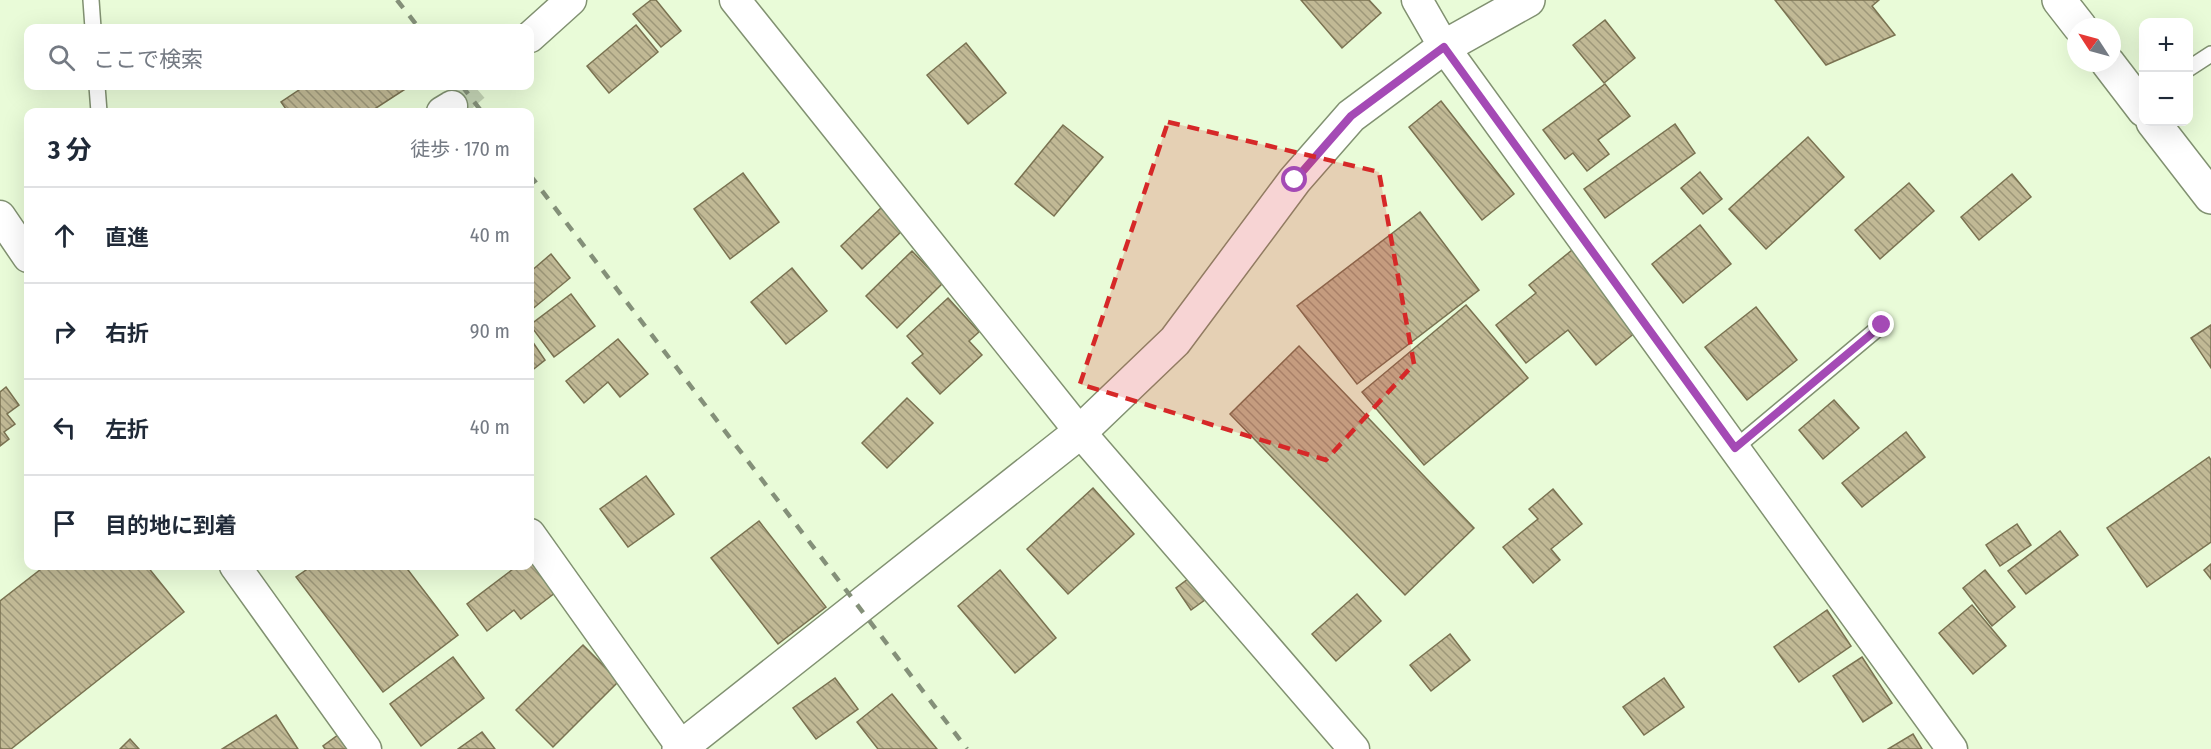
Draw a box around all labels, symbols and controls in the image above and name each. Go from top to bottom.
north arrow [2067,18,2121,72]
map controls [2139,18,2193,126]
button: + [2139,18,2193,72]
search box [24,24,534,90]
icon: search [45,41,78,74]
text: ここで検索 [93,46,203,73]
button: − [2139,72,2193,126]
text: 3 分 [48,135,92,166]
text: 徒歩 · 170 m [410,137,510,161]
route start [1281,166,1307,192]
icon: ahead [48,219,81,252]
text: 40 m [470,223,510,247]
text: 直進 [105,224,149,251]
route end [1868,311,1894,337]
icon: right [48,315,81,348]
text: 90 m [470,319,510,343]
text: 右折 [105,320,149,347]
icon: left [48,411,81,444]
text: 40 m [470,415,510,439]
text: 左折 [105,416,149,443]
icon: arrive [48,507,81,540]
text: 目的地に到着 [105,512,237,539]

